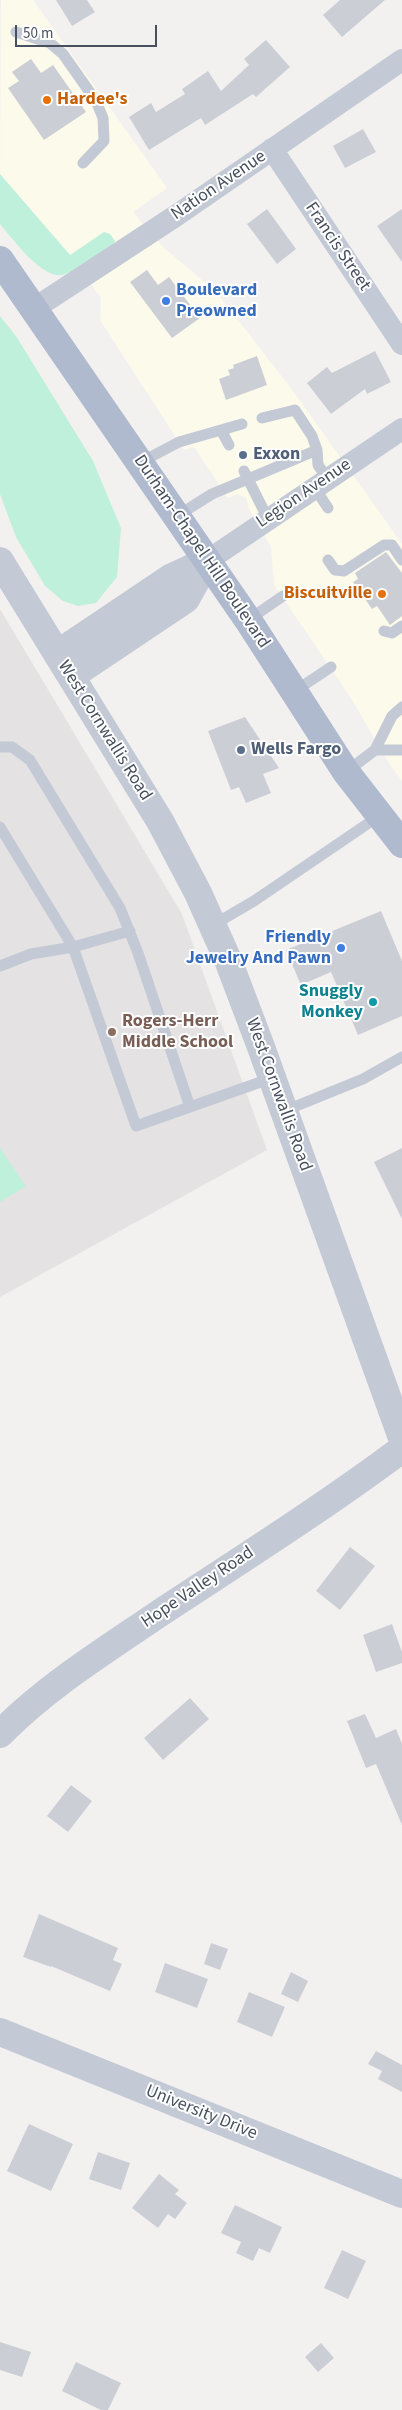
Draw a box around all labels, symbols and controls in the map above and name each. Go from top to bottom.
scale bar [18,15,160,47]
text: 50 m [23,23,53,44]
place label: Hardee's [57,89,128,111]
marker: Hardee's [41,94,53,106]
street label: Nation Avenue [168,146,270,226]
street label: Francis Street [299,199,375,295]
place label: Boulevard Preowned [176,280,257,322]
marker: Boulevard Preowned [160,295,172,307]
place label: Exxon [253,444,300,466]
marker: Exxon [237,449,249,461]
street label: Durham-Chapel Hill Boulevard [128,451,274,653]
street label: Legion Avenue [253,454,355,534]
place label: Biscuitville [284,583,372,605]
marker: Biscuitville [376,588,388,600]
street label: West Cornwallis Road [52,657,156,805]
place label: Wells Fargo [251,739,341,761]
marker: Wells Fargo [235,744,247,756]
place label: Friendly Jewelry And Pawn [186,927,331,970]
marker: Friendly Jewelry And Pawn [335,942,347,954]
place label: Snuggly Monkey [299,981,363,1024]
marker: Snuggly Monkey [367,996,379,1008]
place label: Rogers-Herr Middle School [122,1011,233,1054]
street label: West Cornwallis Road [240,1016,316,1174]
marker: Rogers-Herr Middle School [106,1026,118,1038]
street label: Hope Valley Road [138,1542,258,1634]
street label: University Drive [142,2081,260,2145]

